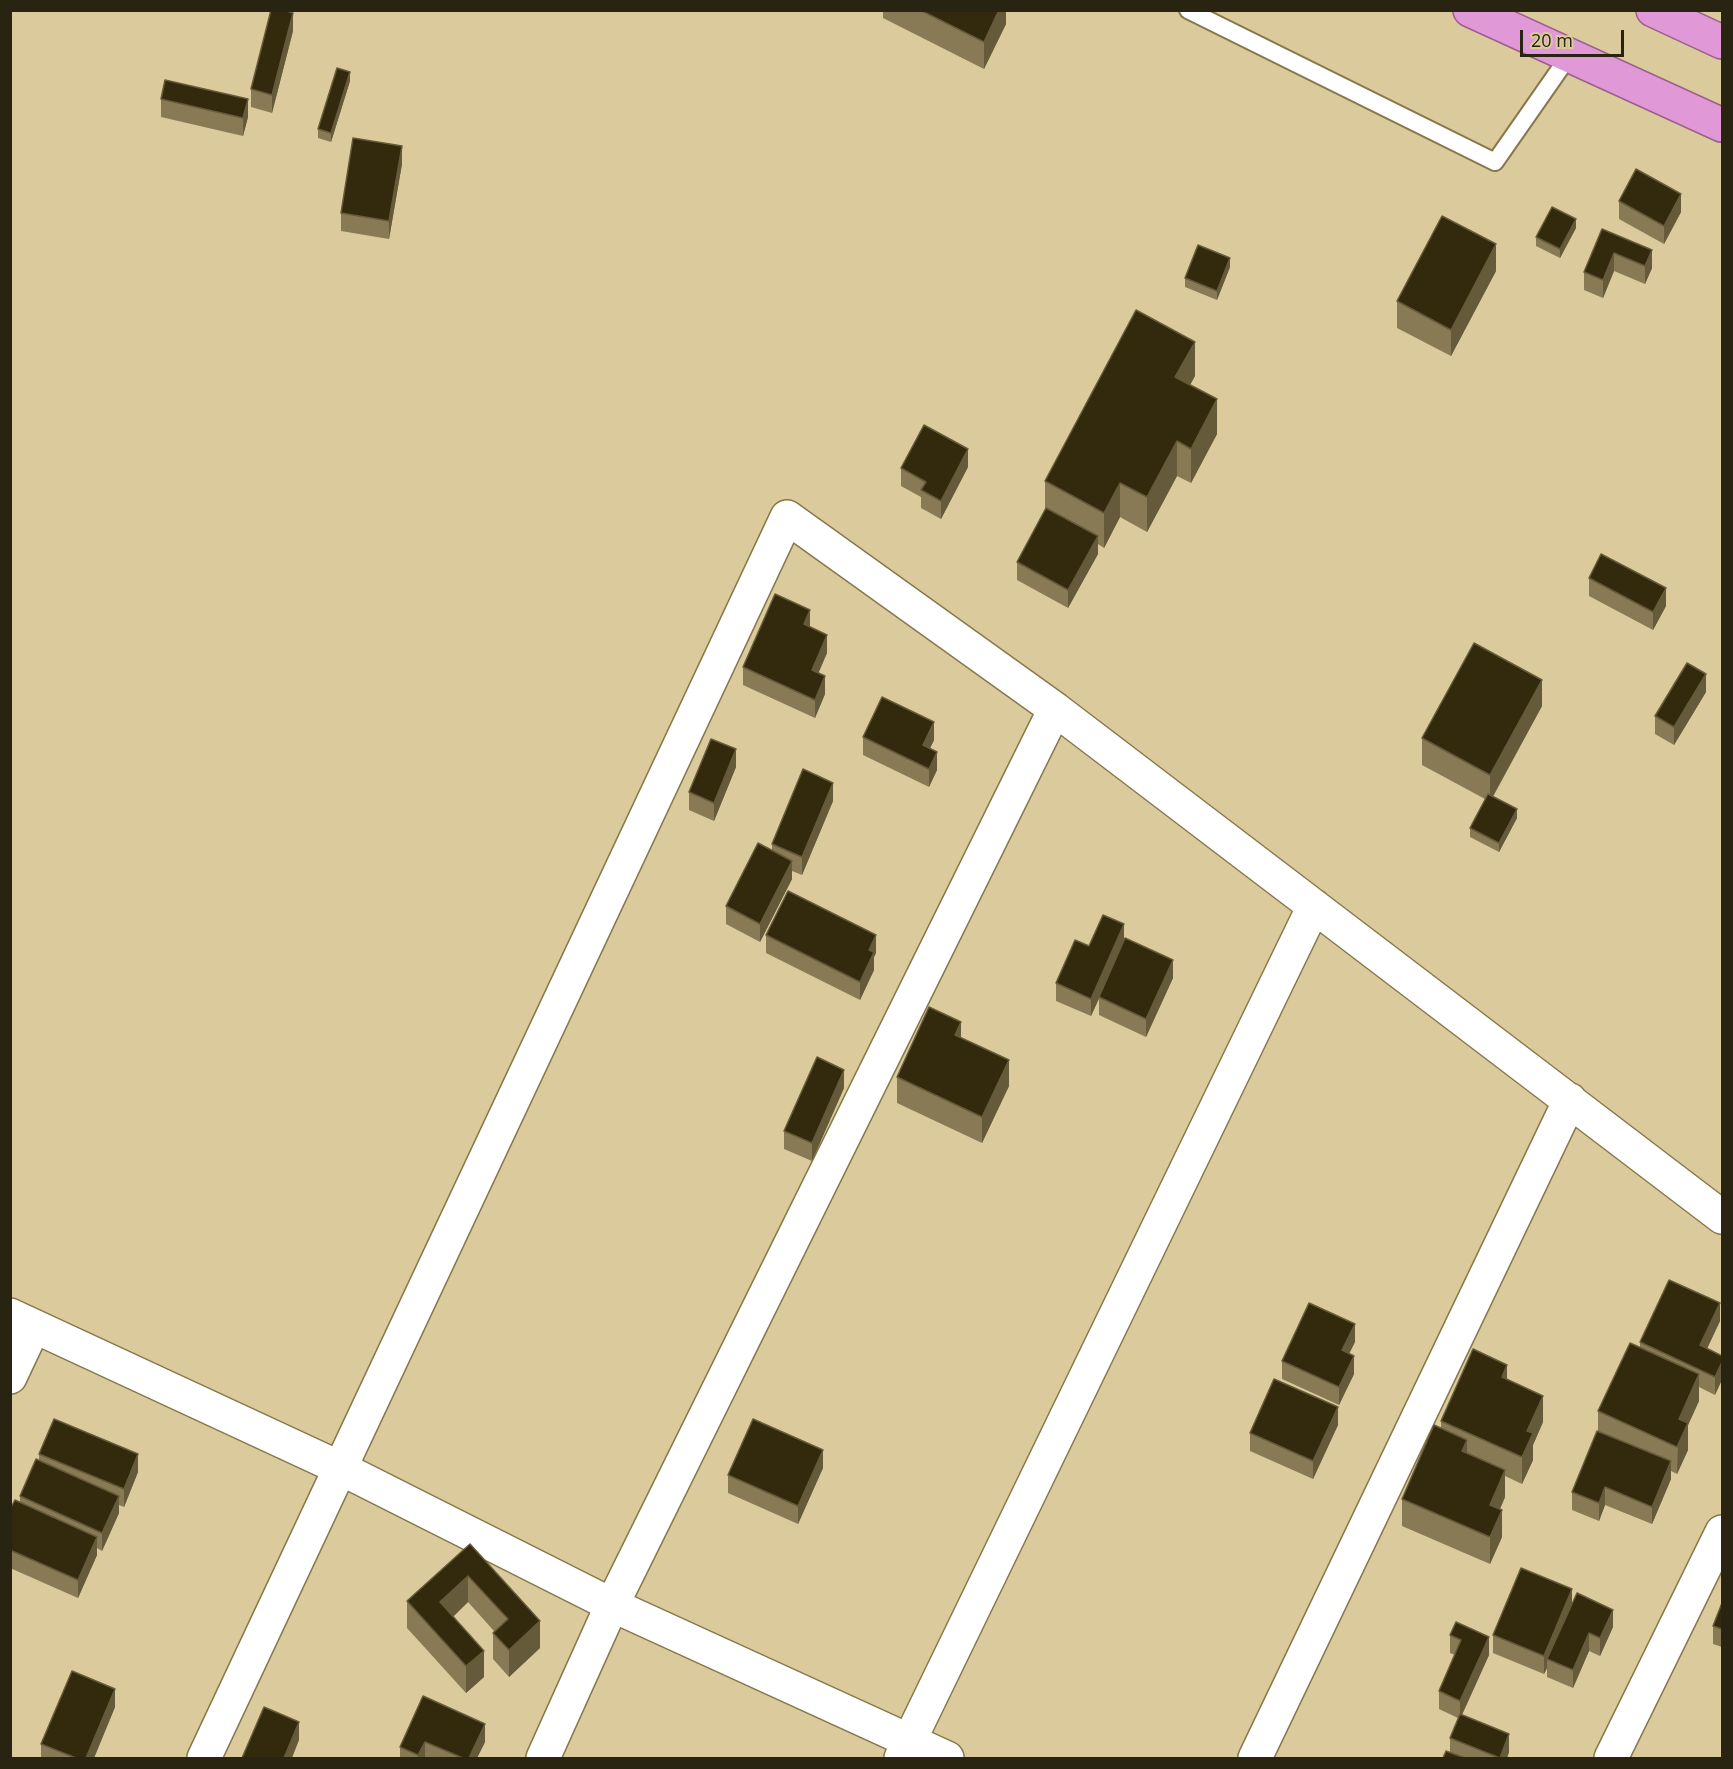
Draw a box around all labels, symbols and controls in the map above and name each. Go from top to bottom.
scale bar [1523,18,1626,56]
text: 20 m [1531,28,1573,52]

